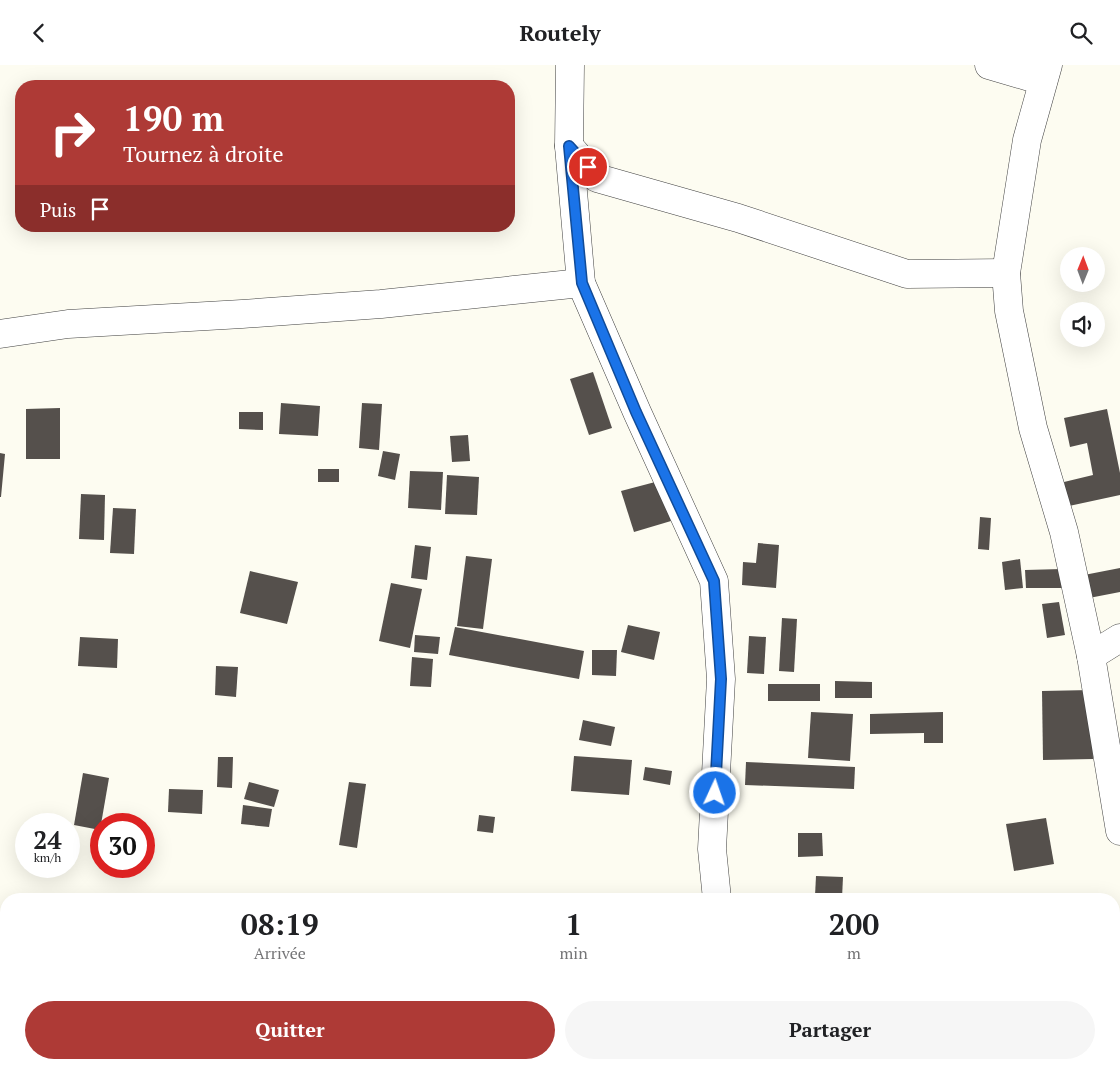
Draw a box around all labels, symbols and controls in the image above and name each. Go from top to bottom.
text: Routely [519,18,601,47]
icon: back [25,19,53,47]
icon: search [1067,19,1095,47]
text: 190 m [123,95,224,141]
icon: right [40,100,105,165]
text: Tournez à droite [123,139,284,168]
pin [567,146,609,188]
icon: arrive [574,153,602,181]
icon: arrive [86,195,114,223]
text: Puis [40,197,76,222]
north arrow [1060,247,1105,293]
map controls [1060,247,1105,347]
button: sound [1060,302,1105,347]
position arrow [688,766,740,818]
speed limit sign: 30 [90,813,155,878]
text: 24 [33,823,62,856]
text: km/h [34,850,61,865]
text: 08:19 [241,904,319,944]
text: 1 [565,904,582,944]
text: 200 [828,904,879,944]
text: Arrivée [254,942,306,964]
text: min [560,942,588,964]
text: m [847,942,861,964]
button: Quitter [25,1001,555,1059]
button: Partager [565,1001,1095,1059]

